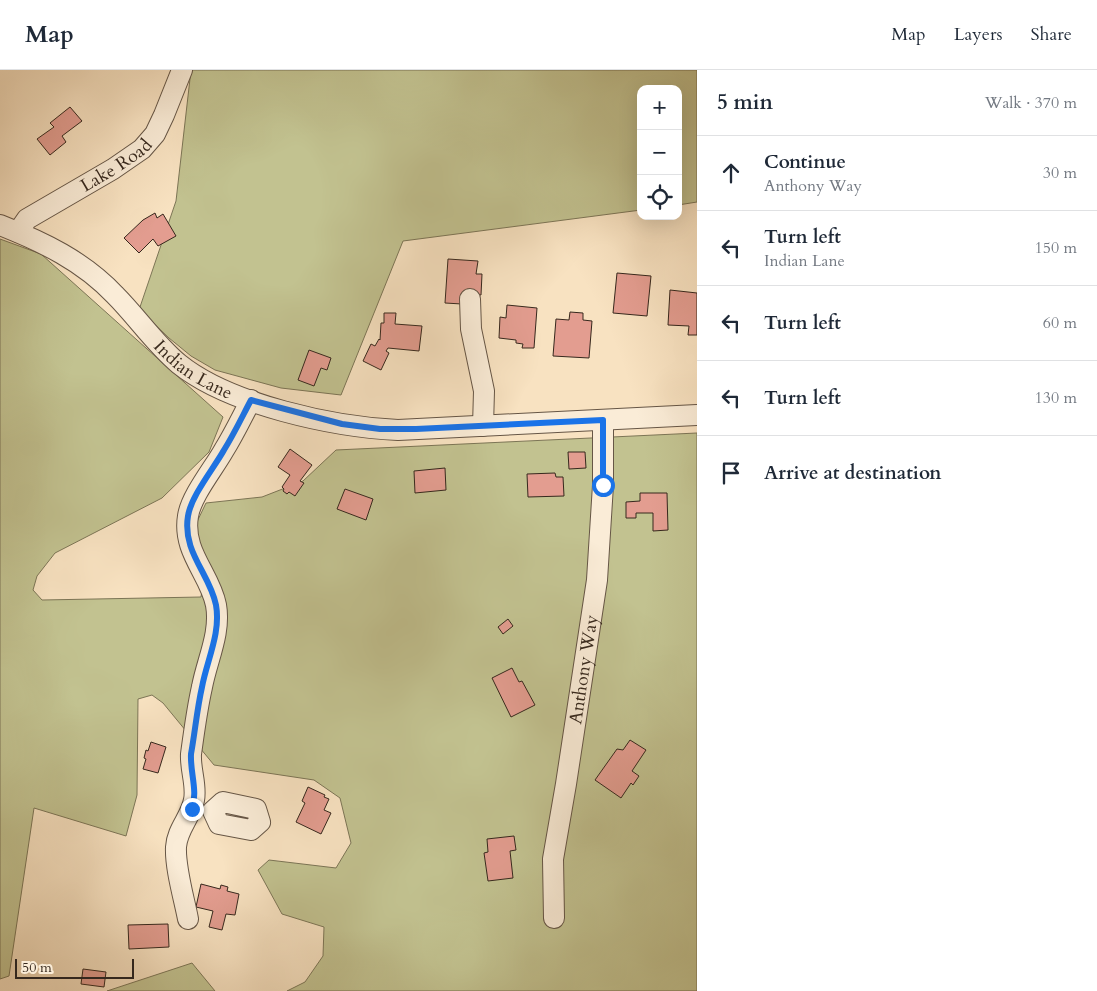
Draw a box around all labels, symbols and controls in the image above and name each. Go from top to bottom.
text: Map [25,18,74,51]
text: Map [891,22,926,47]
text: Layers [954,22,1003,47]
text: Share [1031,22,1072,47]
map controls [637,85,682,220]
button: + [637,85,682,130]
text: 5 min [717,88,773,117]
text: Walk · 370 m [985,92,1077,114]
button: − [637,130,682,175]
street label: Lake Road [76,133,158,198]
text: Continue [764,149,846,175]
icon: ahead [717,159,745,187]
text: 30 m [1043,162,1077,184]
button: locate [637,175,682,220]
text: Anthony Way [764,175,862,197]
text: Turn left [764,224,841,250]
icon: left [717,234,745,262]
text: 150 m [1035,237,1077,259]
text: Indian Lane [764,250,845,272]
icon: left [717,309,745,337]
text: Turn left [764,310,841,336]
text: 60 m [1043,312,1077,334]
street label: Indian Lane [148,334,236,405]
icon: left [717,384,745,412]
text: Turn left [764,385,841,411]
text: 130 m [1035,387,1077,409]
icon: arrive [717,459,745,487]
text: Arrive at destination [764,460,941,486]
route start [592,474,615,497]
street label: Anthony Way [563,613,604,726]
route end [181,798,204,821]
scale bar [15,956,134,979]
text: 50 m [22,958,52,977]

